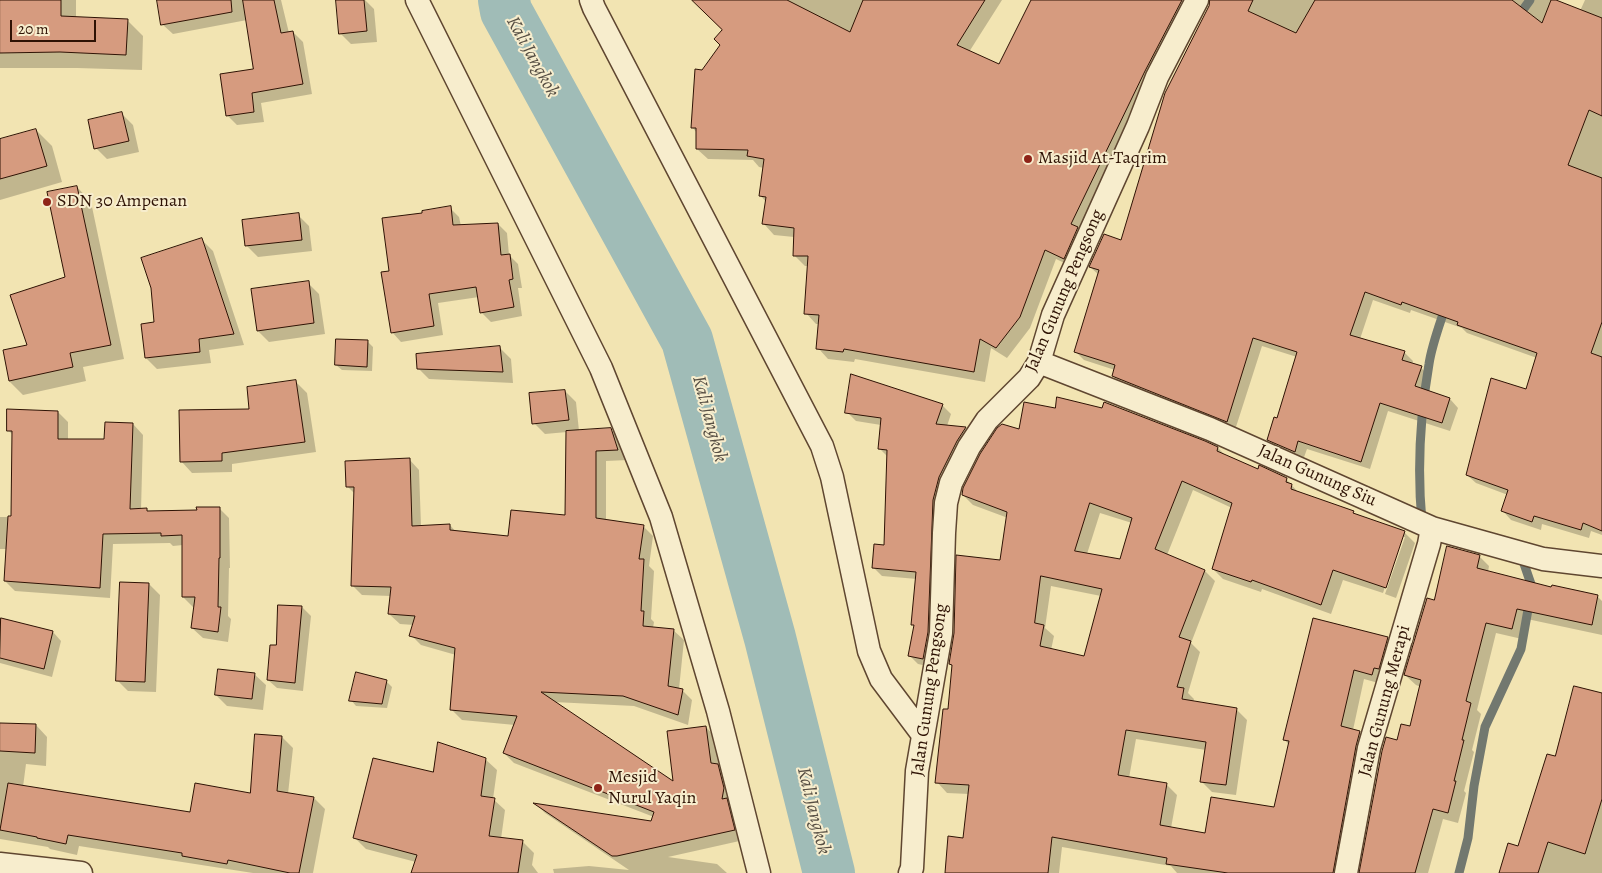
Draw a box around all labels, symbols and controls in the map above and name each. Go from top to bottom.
scale bar [12,10,99,42]
water label: Kali Jangkok [501,13,563,101]
text: 20 m [18,19,49,39]
place label: Masjid At-Taqrim [1038,148,1167,170]
marker: Masjid At-Taqrim [1022,153,1034,165]
place label: SDN 30 Ampenan [57,191,187,213]
marker: SDN 30 Ampenan [41,196,53,208]
street label: Jalan Gunung Pengsong [1021,206,1109,376]
water label: Kali Jangkok [687,373,731,465]
street label: Jalan Gunung Siu [1254,440,1380,512]
street label: Jalan Gunung Pengsong [907,602,953,778]
street label: Jalan Gunung Merapi [1354,623,1416,779]
water label: Kali Jangkok [791,765,835,857]
place label: Mesjid Nurul Yaqin [608,767,696,810]
marker: Mesjid Nurul Yaqin [592,782,604,794]

